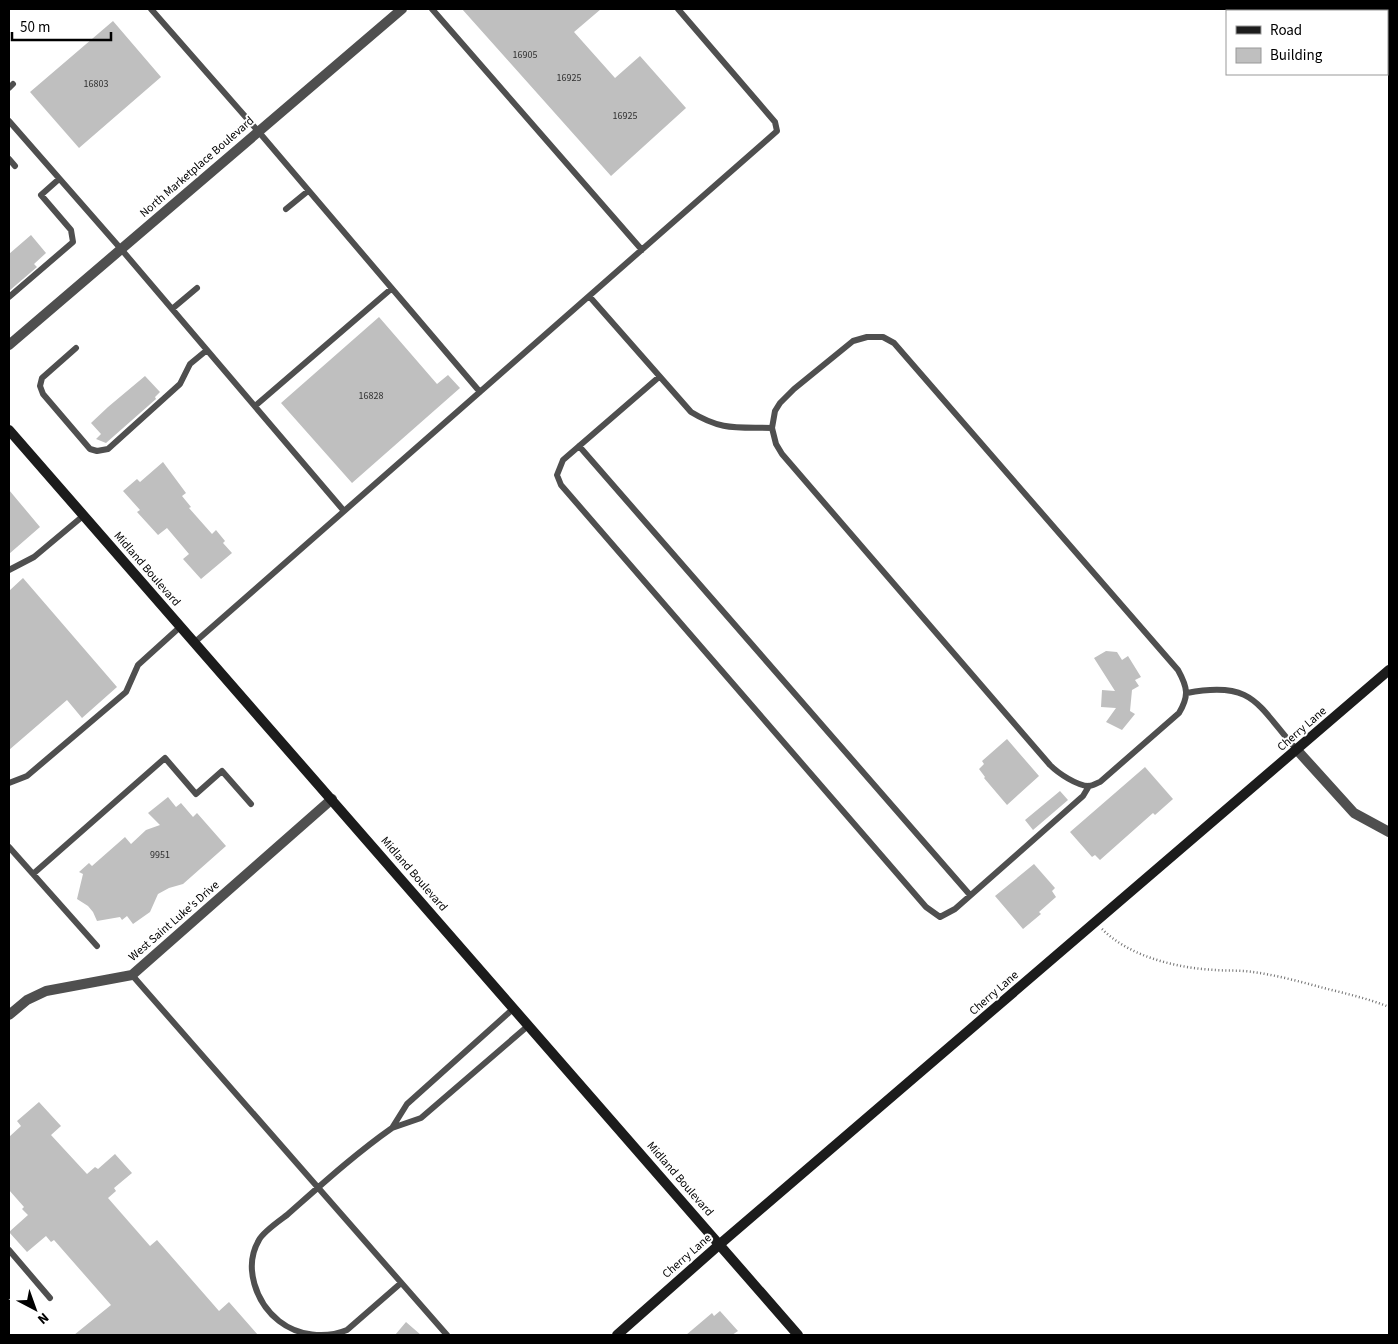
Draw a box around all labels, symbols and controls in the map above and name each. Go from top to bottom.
scale bar [12,10,111,42]
legend [1226,10,1388,75]
text: 50 m [20,17,50,38]
text: Road [1270,20,1302,41]
text: Building [1270,45,1323,66]
house number: 16905 [513,48,537,62]
house number: 16925 [557,71,581,85]
house number: 16803 [84,77,108,91]
house number: 16925 [613,109,637,123]
street label: North Marketplace Boulevard [136,112,258,222]
house number: 16828 [359,389,383,403]
street label: Midland Boulevard [110,528,184,610]
street label: Cherry Lane [1274,703,1330,755]
street label: Midland Boulevard [377,833,451,915]
house number: 9951 [150,848,170,862]
street label: West Saint Luke's Drive [125,877,223,965]
street label: Cherry Lane [966,967,1022,1019]
street label: Midland Boulevard [643,1138,717,1220]
street label: Cherry Lane [659,1230,715,1282]
north arrow [10,1284,60,1334]
text: N [33,1307,53,1329]

